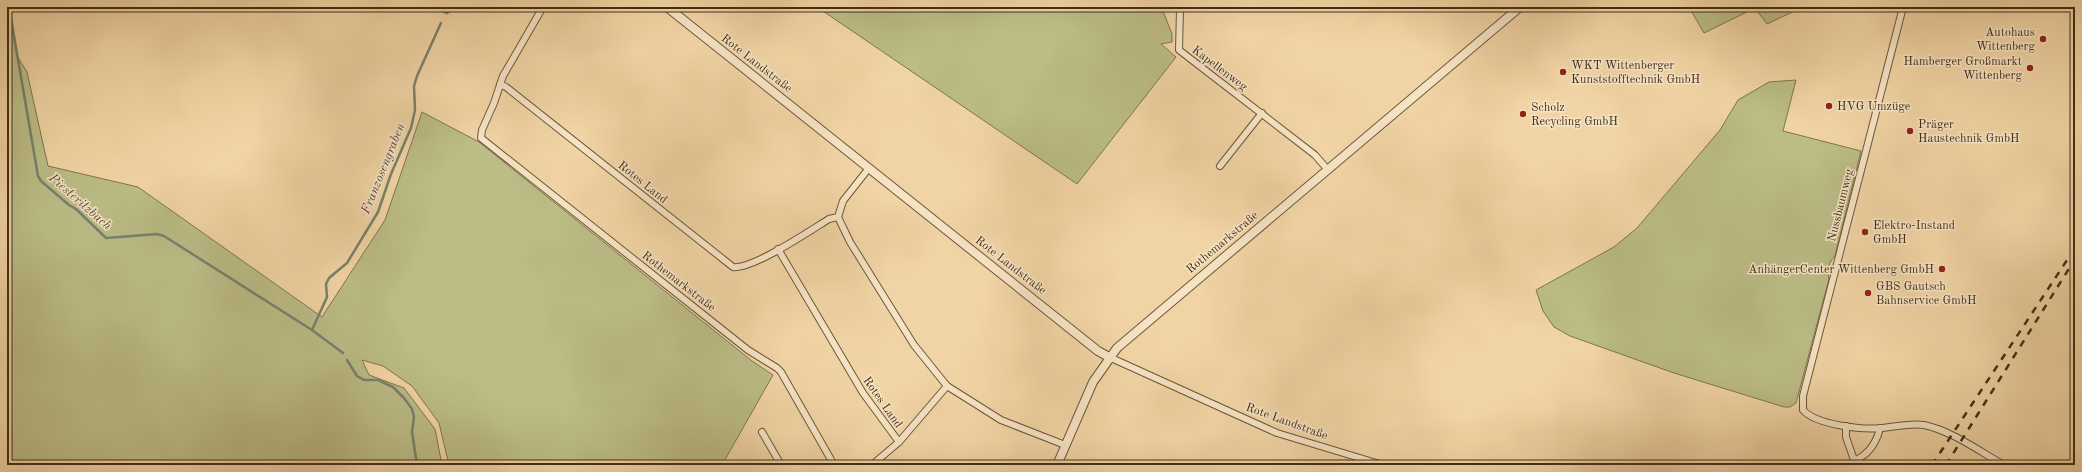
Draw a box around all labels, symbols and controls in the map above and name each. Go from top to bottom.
place label: Autohaus Wittenberg [1976,27,2036,53]
street label: Rote Landstraße [719,32,795,95]
marker: Autohaus Wittenberg [2038,34,2048,44]
street label: Kapellenweg [1189,44,1250,94]
place label: Hamberger Großmarkt Wittenberg [1904,56,2023,82]
place label: WKT Wittenberger Kunststofftechnik GmbH [1571,60,1700,86]
marker: Hamberger Großmarkt Wittenberg [2025,63,2035,73]
marker: WKT Wittenberger Kunststofftechnik GmbH [1558,67,1568,77]
marker: HVG Umzüge [1824,101,1834,111]
place label: HVG Umzüge [1837,101,1911,113]
place label: Scholz Recycling GmbH [1531,102,1618,128]
marker: Scholz Recycling GmbH [1518,109,1528,119]
place label: Präger Haustechnik GmbH [1918,119,2020,145]
water label: Franzosengraben [359,121,408,217]
marker: Präger Haustechnik GmbH [1905,126,1915,136]
street label: Rotes Land [615,159,669,206]
street label: Nussbaumweg [1826,167,1856,243]
water label: Piesteritzbach [45,171,114,233]
street label: Rothemarkstraße [1185,209,1261,276]
place label: Elektro-Instand GmbH [1873,220,1955,246]
marker: Elektro-Instand GmbH [1860,227,1870,237]
street label: Rote Landstraße [973,234,1049,297]
street label: Rothemarkstraße [639,250,718,314]
place label: AnhängerCenter Wittenberg GmbH [1748,264,1934,276]
marker: AnhängerCenter Wittenberg GmbH [1937,264,1947,274]
place label: GBS Gautsch Bahnservice GmbH [1876,281,1976,307]
marker: GBS Gautsch Bahnservice GmbH [1863,288,1873,298]
street label: Rotes Land [860,375,904,430]
street label: Rote Landstraße [1244,402,1330,443]

